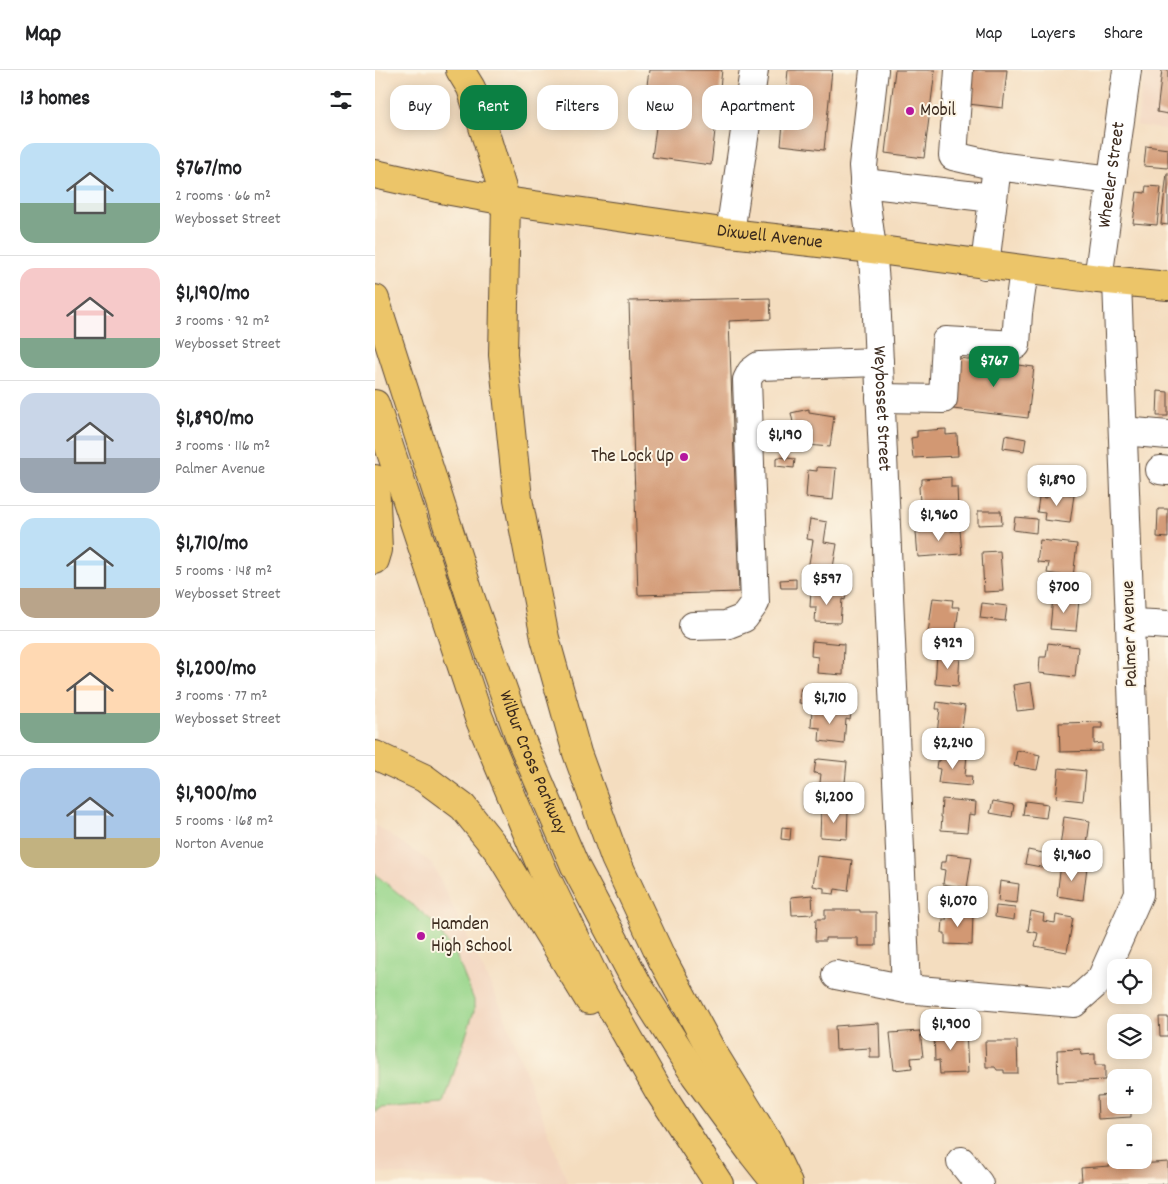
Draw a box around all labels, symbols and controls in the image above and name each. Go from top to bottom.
text: Map [25,18,61,52]
text: Map [975,22,1002,47]
text: Layers [1030,22,1076,47]
text: Share [1104,22,1143,47]
text: 13 homes [20,85,90,115]
chip: Buy [390,85,450,130]
chip: Rent [460,85,527,130]
chip: Filters [537,85,618,130]
chip: New [628,85,692,130]
chip: Apartment [702,85,813,130]
icon: filters [327,86,355,114]
place label: Mobil [920,98,956,125]
marker: Mobil [904,105,916,117]
street label: Wheeler Street [1092,120,1133,230]
text: $767/mo [175,155,242,185]
icon: home [60,163,120,223]
text: 2 rooms · 66 m² [175,185,271,208]
text: Weybosset Street [175,208,281,231]
street label: Dixwell Avenue [715,218,824,257]
text: $1,190/mo [175,280,250,310]
icon: home [60,288,120,348]
text: 3 rooms · 92 m² [175,310,269,333]
text: Weybosset Street [175,333,281,356]
street label: Weybosset Street [865,345,897,472]
pin: $767 [964,346,1024,388]
text: $767 [980,350,1008,373]
text: $1,890/mo [175,405,253,435]
icon: home [60,413,120,473]
pin: $1,190 [744,420,826,462]
text: $1,190 [768,424,802,447]
text: 3 rooms · 116 m² [175,435,270,458]
place label: The Lock Up [591,444,674,471]
marker: The Lock Up [678,451,690,463]
text: Palmer Avenue [175,458,265,481]
pin: $1,890 [1016,464,1098,507]
text: $1,890 [1038,469,1076,492]
pin: $1,960 [898,500,980,542]
text: $1,960 [920,504,958,527]
text: $1,710/mo [175,530,248,560]
icon: home [60,538,120,598]
text: 5 rooms · 148 m² [175,560,272,583]
pin: $597 [797,564,857,606]
text: $597 [813,568,841,591]
pin: $700 [1034,572,1094,614]
text: $700 [1048,576,1080,599]
street label: Palmer Avenue [1116,580,1146,688]
text: Weybosset Street [175,583,281,606]
pin: $929 [918,628,978,670]
text: $929 [933,632,963,655]
text: $1,200/mo [175,655,256,685]
icon: home [60,663,120,723]
pin: $1,710 [789,682,871,725]
text: 3 rooms · 77 m² [175,685,267,708]
street label: Wilbur Cross Parkway [491,687,574,839]
text: $1,710 [813,687,847,710]
text: Weybosset Street [175,708,281,731]
pin: $2,240 [912,728,994,770]
text: $2,240 [933,732,973,755]
text: $1,900/mo [175,780,257,810]
pin: $1,200 [793,782,875,824]
text: $1,200 [814,786,854,809]
icon: home [60,788,120,848]
text: 5 rooms · 168 m² [175,810,273,833]
text: Norton Avenue [175,833,264,856]
pin: $1,960 [1031,840,1113,882]
text: $1,960 [1053,844,1091,867]
pin: $1,070 [917,886,999,928]
text: $1,070 [939,890,977,913]
place label: Hamden High School [431,912,512,961]
marker: Hamden High School [415,930,427,942]
map controls [1107,959,1152,1169]
button: locate [1107,959,1152,1004]
pin: $1,900 [910,1008,992,1051]
text: $1,900 [931,1013,971,1036]
button: layers [1107,1014,1152,1059]
button: + [1107,1069,1152,1114]
button: − [1107,1124,1152,1169]

